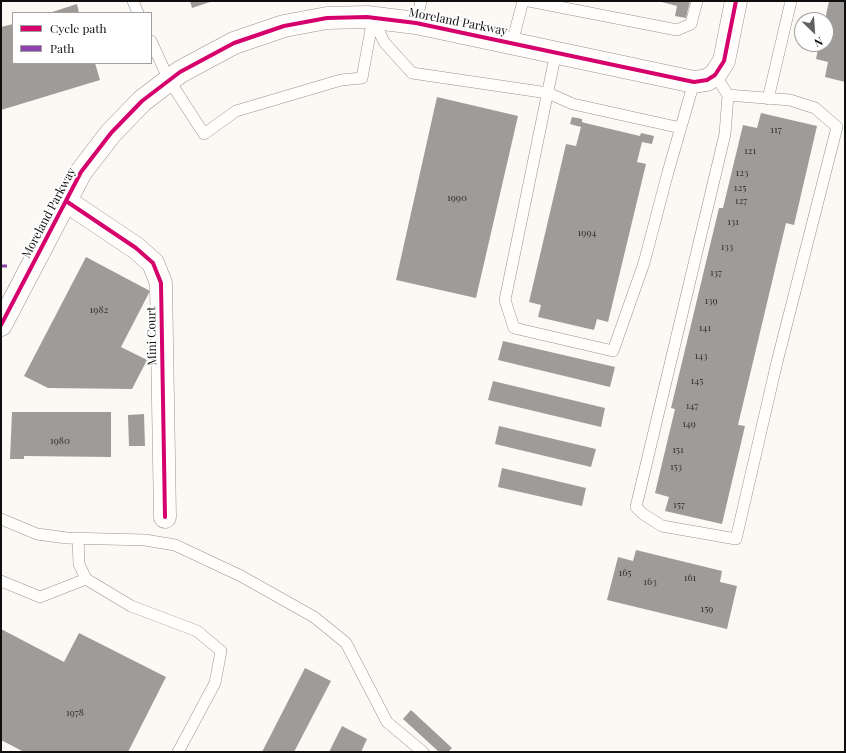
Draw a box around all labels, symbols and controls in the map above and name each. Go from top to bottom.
street label: Moreland Parkway [407,5,509,39]
legend [12,12,152,64]
north arrow [794,12,834,52]
text: Cycle path [50,20,107,36]
text: N [812,34,826,51]
text: Path [50,40,74,56]
house number: 117 [770,124,782,136]
house number: 121 [744,145,756,157]
street label: Moreland Parkway [19,165,79,261]
house number: 123 [736,167,748,179]
house number: 125 [734,182,746,194]
house number: 1990 [447,192,467,204]
house number: 127 [735,195,747,207]
house number: 131 [727,216,739,228]
house number: 1994 [578,227,596,239]
house number: 133 [721,241,733,253]
house number: 137 [710,267,722,279]
house number: 139 [704,295,718,307]
house number: 1982 [90,304,108,316]
street label: Mini Court [144,306,160,366]
house number: 141 [699,322,711,334]
house number: 143 [695,350,707,362]
house number: 145 [691,375,703,387]
house number: 147 [686,400,698,412]
house number: 149 [682,418,696,430]
house number: 1980 [50,435,70,447]
house number: 151 [672,444,684,456]
house number: 153 [670,461,682,473]
house number: 157 [673,499,685,511]
house number: 165 [618,567,632,579]
house number: 161 [684,572,696,584]
house number: 163 [643,576,657,588]
house number: 159 [701,603,713,615]
house number: 1978 [66,707,84,719]

